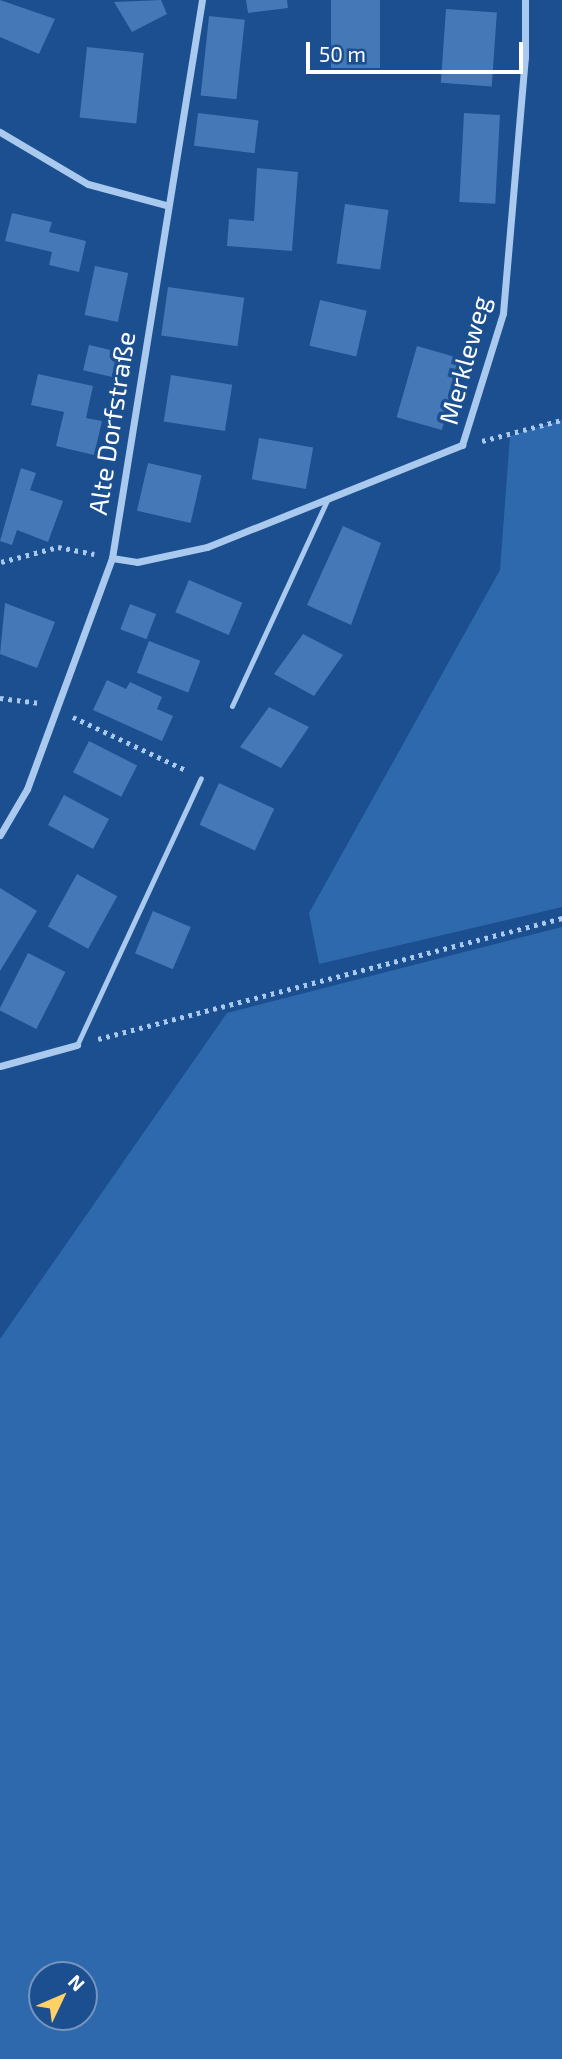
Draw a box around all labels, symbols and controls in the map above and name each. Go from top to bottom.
scale bar [310,28,527,72]
text: 50 m [319,41,366,66]
street label: Merkleweg [432,292,496,428]
street label: Alte Dorfstraße [81,329,141,517]
north arrow [28,1961,98,2031]
text: N [64,1970,90,1995]

